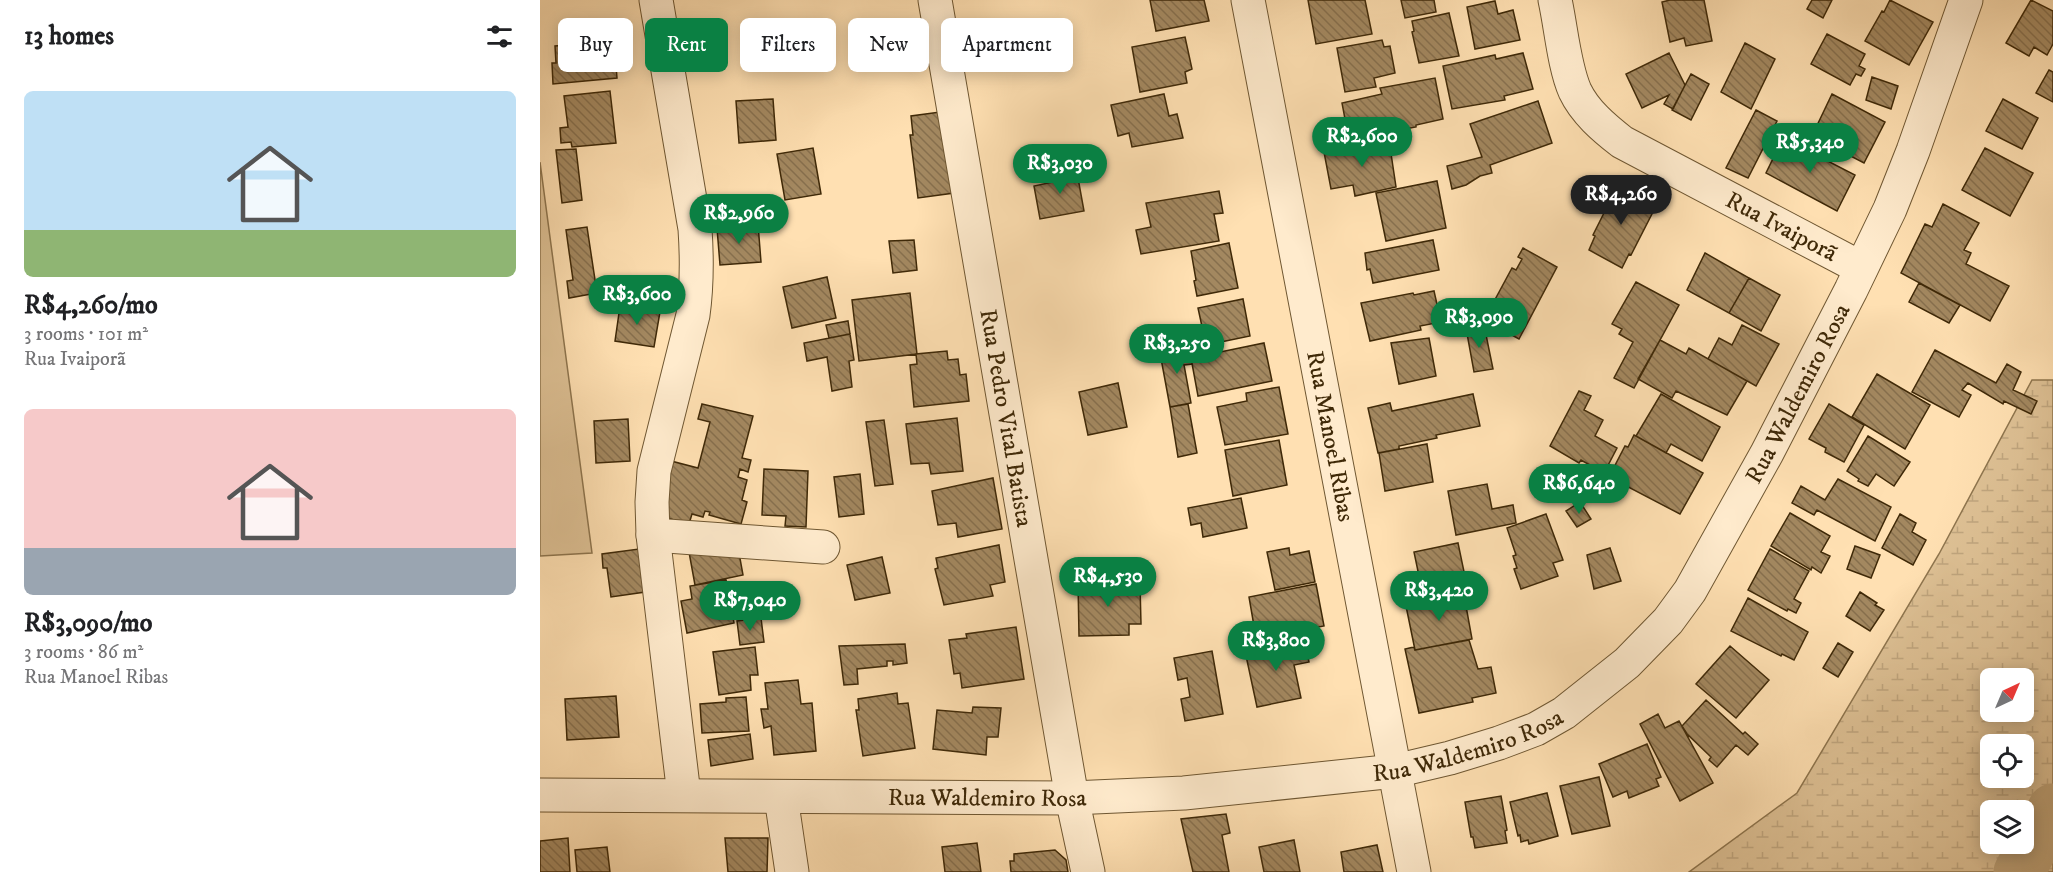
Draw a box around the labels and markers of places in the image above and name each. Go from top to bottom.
pin: R$2,600 [1307,117,1417,168]
pin: R$5,340 [1755,123,1865,174]
pin: R$3,030 [1005,144,1115,195]
pin: R$4,260 [1566,175,1676,226]
pin: R$2,960 [684,194,794,245]
pin: R$3,600 [582,275,692,326]
pin: R$3,090 [1424,298,1534,349]
pin: R$3,250 [1122,324,1232,375]
pin: R$6,640 [1524,464,1634,515]
pin: R$4,530 [1053,557,1163,608]
pin: R$3,420 [1384,571,1494,622]
pin: R$7,040 [695,581,805,632]
pin: R$3,800 [1221,621,1331,672]

